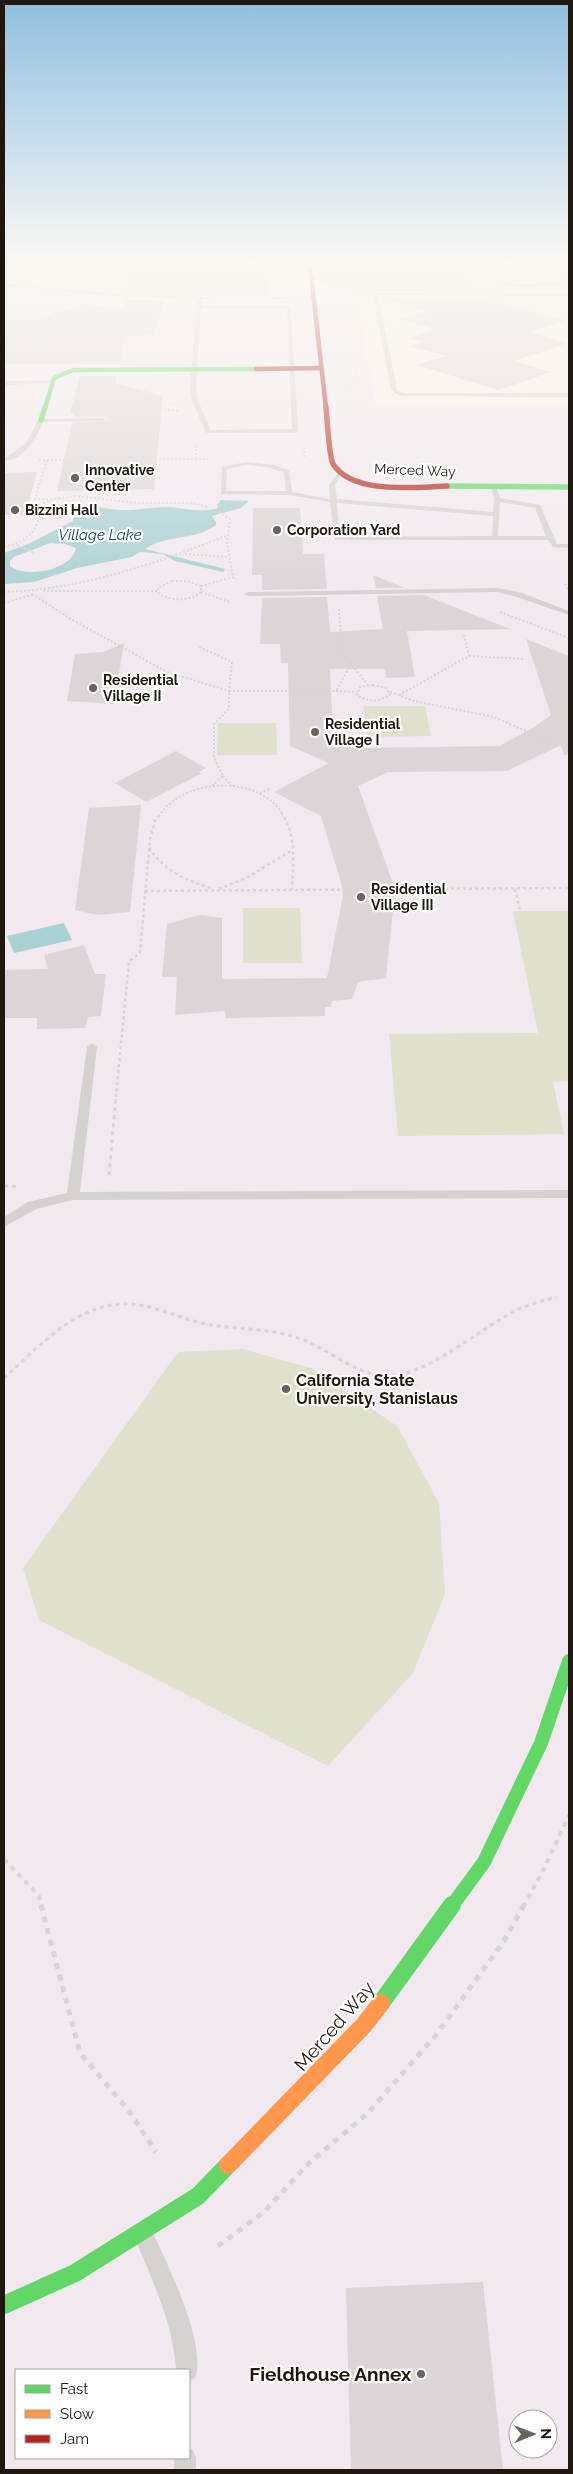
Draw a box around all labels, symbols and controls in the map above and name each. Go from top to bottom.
street label: Merced Way [374,461,456,479]
place label: Innovative Center [85,462,155,494]
marker: Innovative Center [69,472,81,484]
place label: Bizzini Hall [25,502,99,518]
marker: Bizzini Hall [9,504,21,516]
place label: Corporation Yard [287,522,400,538]
marker: Corporation Yard [271,524,283,536]
water label: Village Lake [58,526,142,544]
place label: Residential Village II [103,672,179,704]
marker: Residential Village II [87,682,99,694]
place label: Residential Village I [325,716,401,748]
marker: Residential Village I [309,726,321,738]
place label: Residential Village III [371,881,447,913]
marker: Residential Village III [355,891,367,903]
place label: California State University, Stanislaus [296,1371,458,1408]
marker: California State University, Stanislaus [280,1383,292,1395]
street label: Merced Way [289,1977,379,2075]
place label: Fieldhouse Annex [249,2363,412,2385]
marker: Fieldhouse Annex [415,2368,427,2380]
legend [15,2369,190,2459]
text: Fast [60,2380,88,2398]
text: Slow [60,2405,94,2423]
north arrow [508,2409,558,2459]
text: N [538,2428,554,2439]
text: Jam [60,2430,89,2448]

